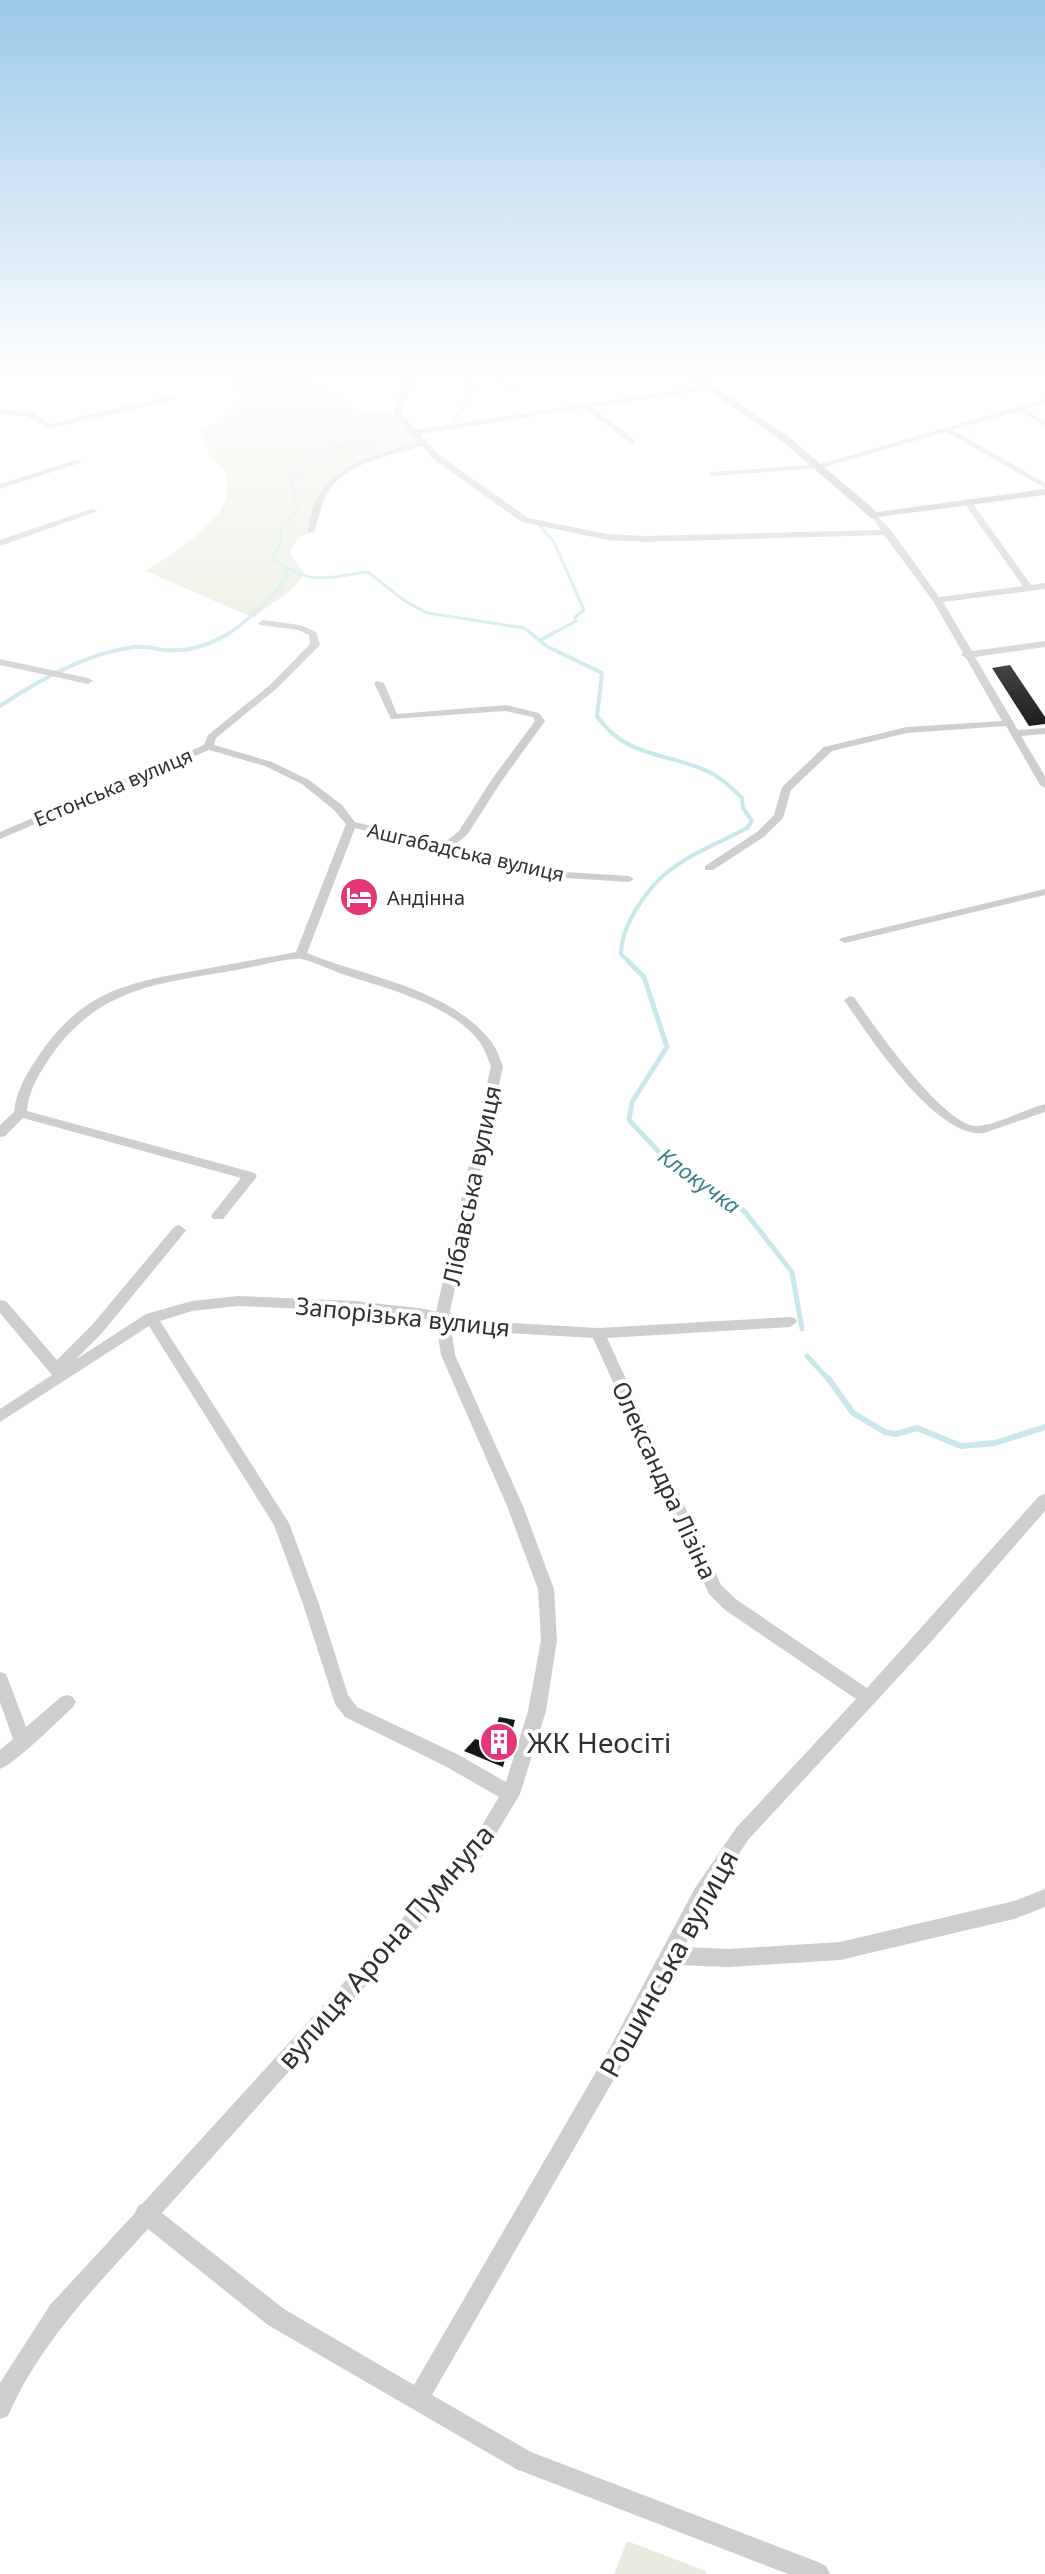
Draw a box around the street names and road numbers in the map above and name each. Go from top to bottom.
street label: Естонська вулиця [30,741,196,833]
street label: Ашгабадська вулиця [365,816,567,888]
street label: Лібавська вулиця [434,1082,508,1288]
street label: Запорізька вулиця [294,1288,512,1344]
street label: Олександра Лізіна [605,1376,725,1584]
street label: вулиця Арона Пумнула [268,1816,502,2076]
street label: Рошинська вулиця [590,1842,746,2084]

